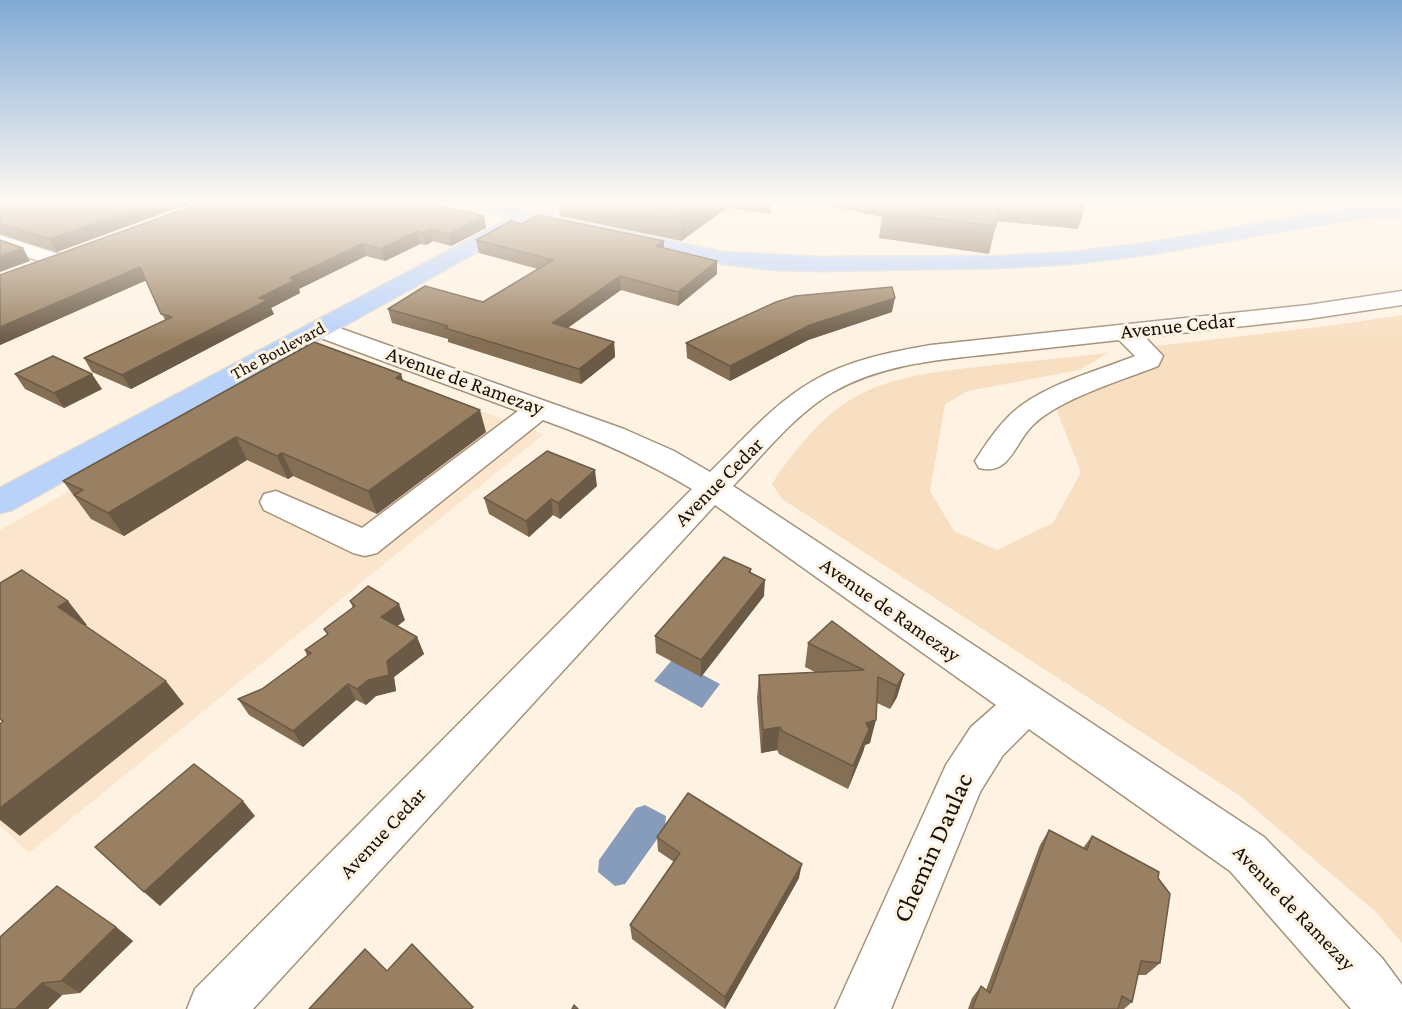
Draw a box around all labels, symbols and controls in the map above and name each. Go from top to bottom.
street label: Avenue Cedar [1119,307,1237,345]
street label: The Boulevard [227,317,329,385]
street label: Avenue de Ramezay [383,341,547,421]
street label: Avenue Cedar [669,432,769,532]
street label: Avenue de Ramezay [815,552,965,668]
street label: Chemin Daulac [886,769,980,927]
street label: Avenue Cedar [334,782,432,884]
street label: Avenue de Ramezay [1227,840,1361,976]

